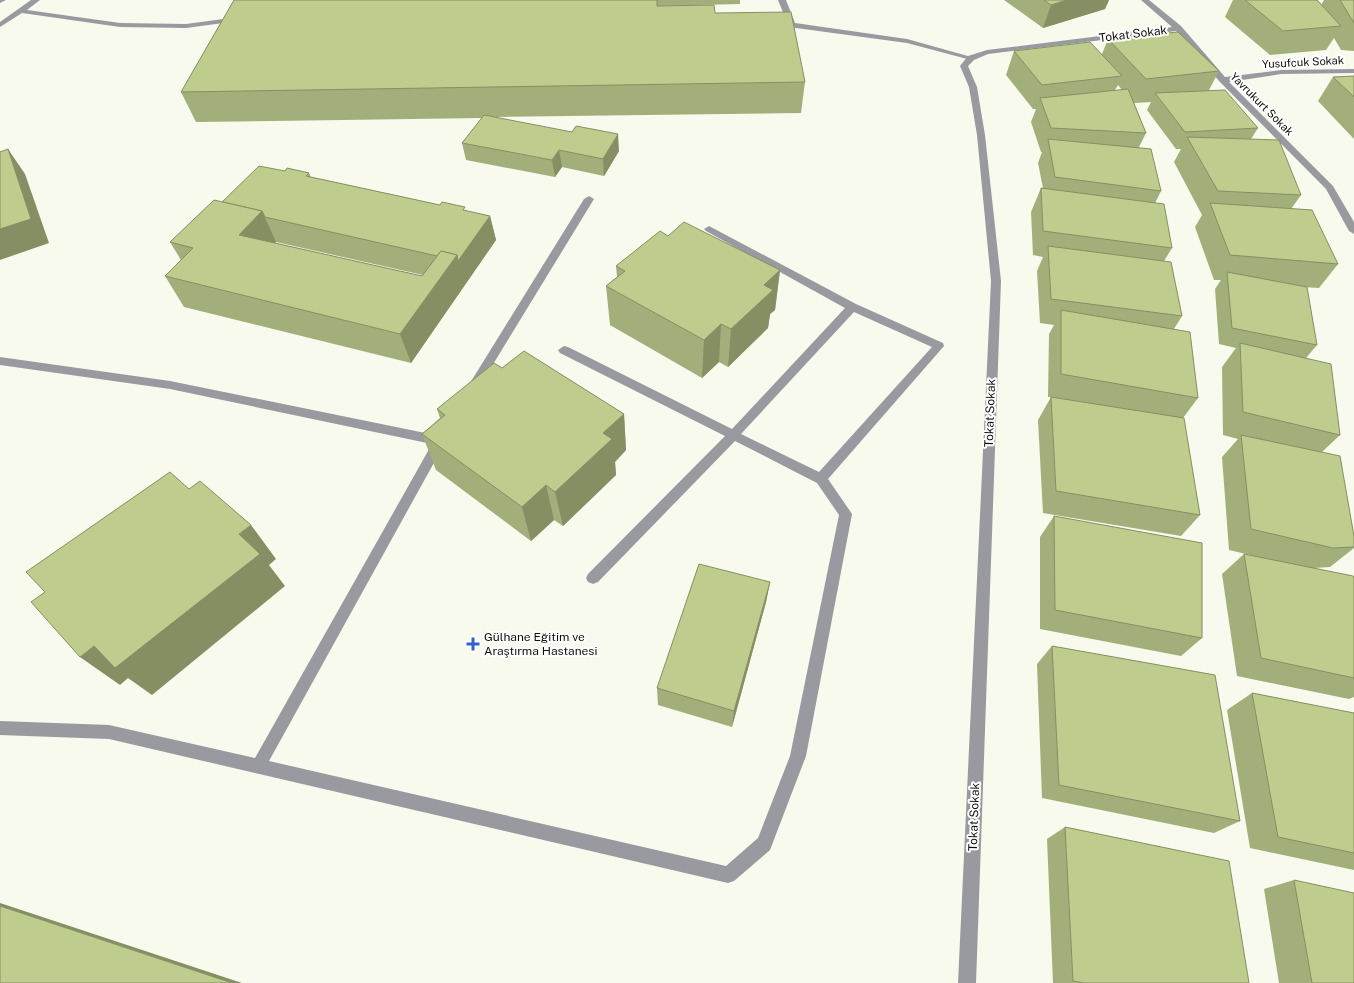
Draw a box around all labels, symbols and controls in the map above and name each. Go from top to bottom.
street label: Tokat Sokak [1098,23,1168,45]
street label: Yusufcuk Sokak [1262,54,1344,70]
street label: Yavrukurt Sokak [1228,70,1296,138]
street label: Tokat Sokak [982,378,998,447]
place label: Gülhane Eğitim ve Araştırma Hastanesi [484,630,597,658]
marker: Gülhane Eğitim ve Araştırma Hastanesi [466,637,480,651]
street label: Tokat Sokak [966,782,982,851]

